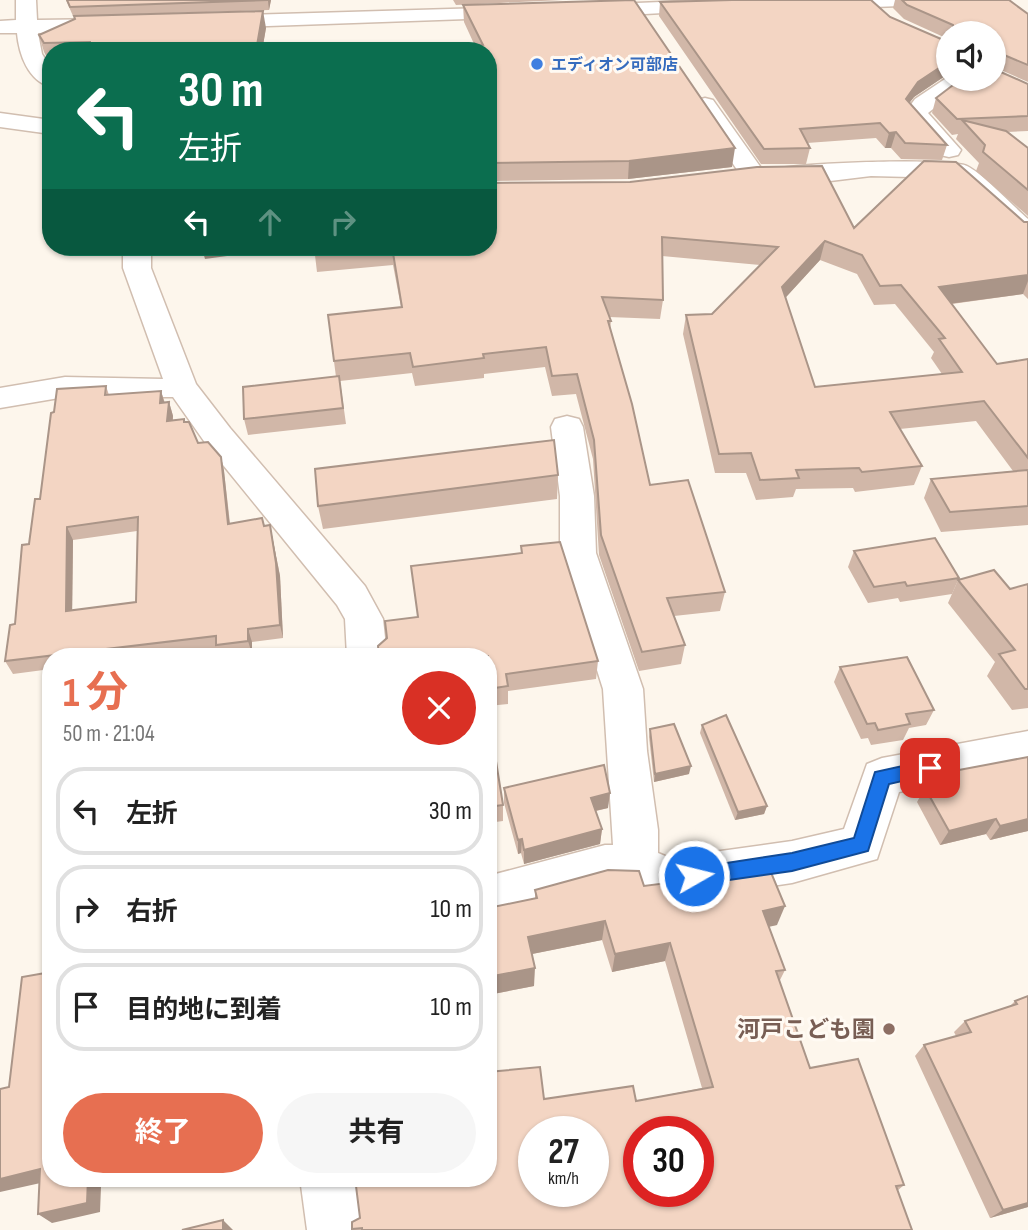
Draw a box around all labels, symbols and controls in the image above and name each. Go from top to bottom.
map controls [936,21,1006,91]
button: sound [936,21,1006,91]
marker: エディオン可部店 [529,56,545,72]
place label: エディオン可部店 [551,56,678,75]
text: 30 m [178,62,263,121]
icon: left [63,70,154,161]
text: 左折 [178,130,242,169]
icon: left [178,203,216,241]
icon: ahead [251,203,289,241]
icon: right [324,203,362,241]
text: 1 分 [63,668,128,719]
button: close [402,671,476,745]
text: 50 m · 21:04 [63,720,155,748]
pin [900,738,960,798]
icon: arrive [911,749,949,787]
icon: left [67,792,105,830]
text: 30 m [429,796,472,827]
text: 左折 [126,799,178,830]
position arrow [657,839,731,913]
icon: right [67,890,105,928]
text: 10 m [430,894,472,925]
text: 右折 [126,897,178,928]
icon: arrive [67,988,105,1026]
text: 10 m [430,992,472,1023]
text: 目的地に到着 [126,995,282,1026]
place label: 河戸こども園 [737,1016,875,1044]
marker: 河戸こども園 [881,1021,897,1037]
button: 終了 [63,1093,263,1173]
button: 共有 [277,1093,476,1173]
speed limit sign: 30 [623,1116,714,1207]
text: 27 [548,1131,579,1174]
text: km/h [548,1168,579,1189]

